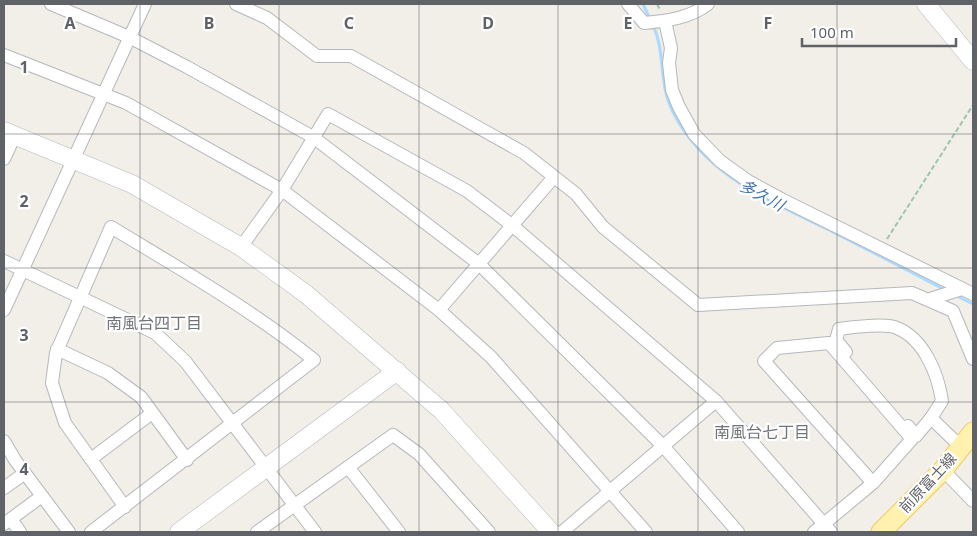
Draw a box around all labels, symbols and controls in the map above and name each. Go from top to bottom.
text: A [64,12,76,34]
text: B [204,12,214,34]
text: C [344,12,354,34]
text: D [482,12,494,34]
text: E [624,12,633,34]
text: F [764,12,772,34]
scale bar [802,15,956,47]
text: 100 m [810,22,854,42]
text: 1 [19,56,29,78]
water label: 多久川 [736,174,790,217]
text: 2 [19,190,29,212]
district label: 南風台四丁目 [106,312,202,334]
text: 3 [19,324,29,346]
district label: 南風台七丁目 [714,421,810,443]
street label: 前原富士線 [894,448,960,517]
text: 4 [19,458,29,480]

